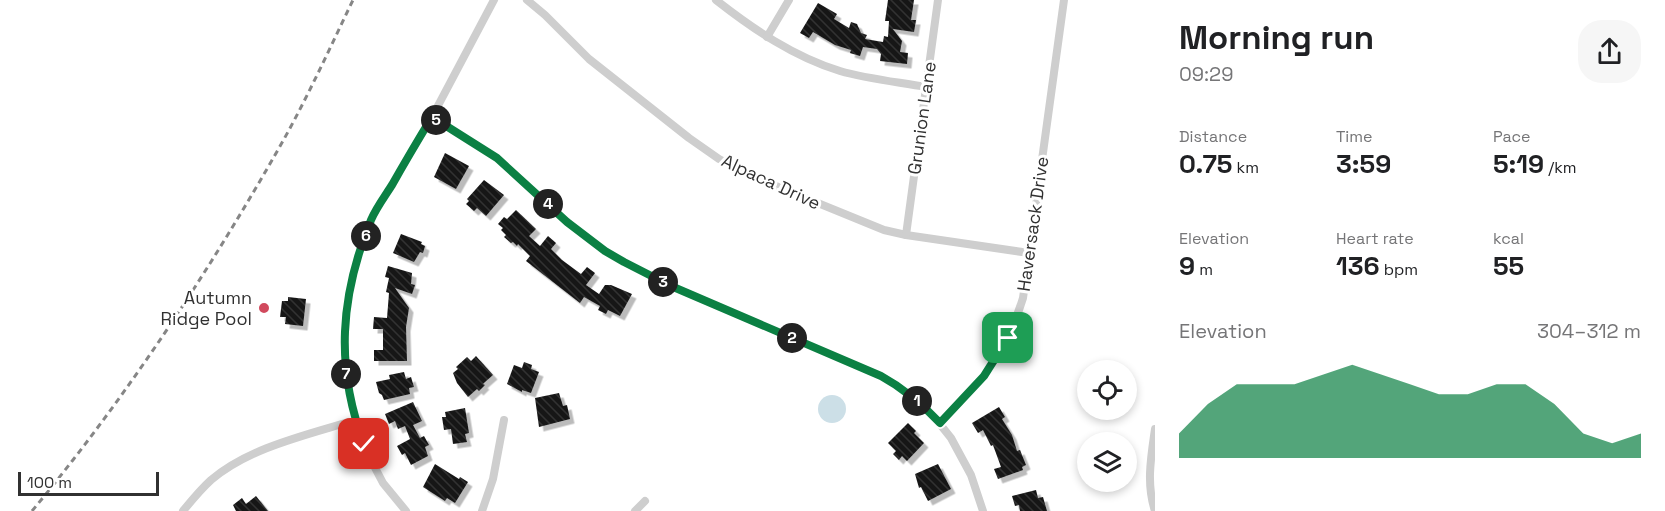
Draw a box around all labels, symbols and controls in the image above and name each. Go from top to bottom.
text: Morning run [1179,17,1374,59]
button: share [1578,20,1641,83]
street label: Grunion Lane [902,60,941,176]
text: 09:29 [1179,61,1233,87]
pin: 5 [421,105,451,135]
text: 5 [431,109,441,130]
text: Distance [1179,126,1247,147]
text: Time [1336,126,1372,147]
text: Pace [1493,126,1530,147]
text: 0.75 [1179,147,1232,181]
text: 3:59 [1336,147,1391,181]
text: 5:19 [1493,147,1544,181]
street label: Alpaca Drive [718,149,824,214]
street label: Haversack Drive [1012,155,1053,293]
text: km [1232,157,1259,178]
text: /km [1544,157,1577,178]
pin: 4 [533,189,563,219]
text: 4 [543,193,553,214]
pin: 6 [351,221,381,251]
text: 6 [361,225,371,246]
text: Elevation [1179,228,1249,249]
text: Heart rate [1336,228,1414,249]
text: kcal [1493,228,1524,249]
text: 9 [1179,249,1195,283]
text: 136 [1336,249,1380,283]
text: 55 [1493,249,1524,283]
text: m [1195,259,1213,280]
text: bpm [1380,259,1418,280]
pin: 3 [648,267,678,297]
text: 3 [658,271,668,292]
place label: Autumn Ridge Pool [161,286,252,330]
marker: Autumn Ridge Pool [257,301,271,315]
pin [982,312,1033,363]
text: Elevation [1179,318,1267,344]
text: 304–312 m [1537,318,1641,344]
icon: arrive [991,321,1024,354]
pin: 2 [777,323,807,353]
text: 2 [787,327,797,348]
pin: 7 [331,359,361,389]
map controls [1077,360,1137,492]
button: locate [1077,360,1137,420]
text: 7 [342,363,350,384]
pin: 1 [902,386,932,416]
text: 1 [913,390,921,411]
pin [338,418,389,469]
icon: check [347,427,380,460]
button: layers [1077,432,1137,492]
scale bar [18,469,159,496]
text: 100 m [27,472,72,493]

